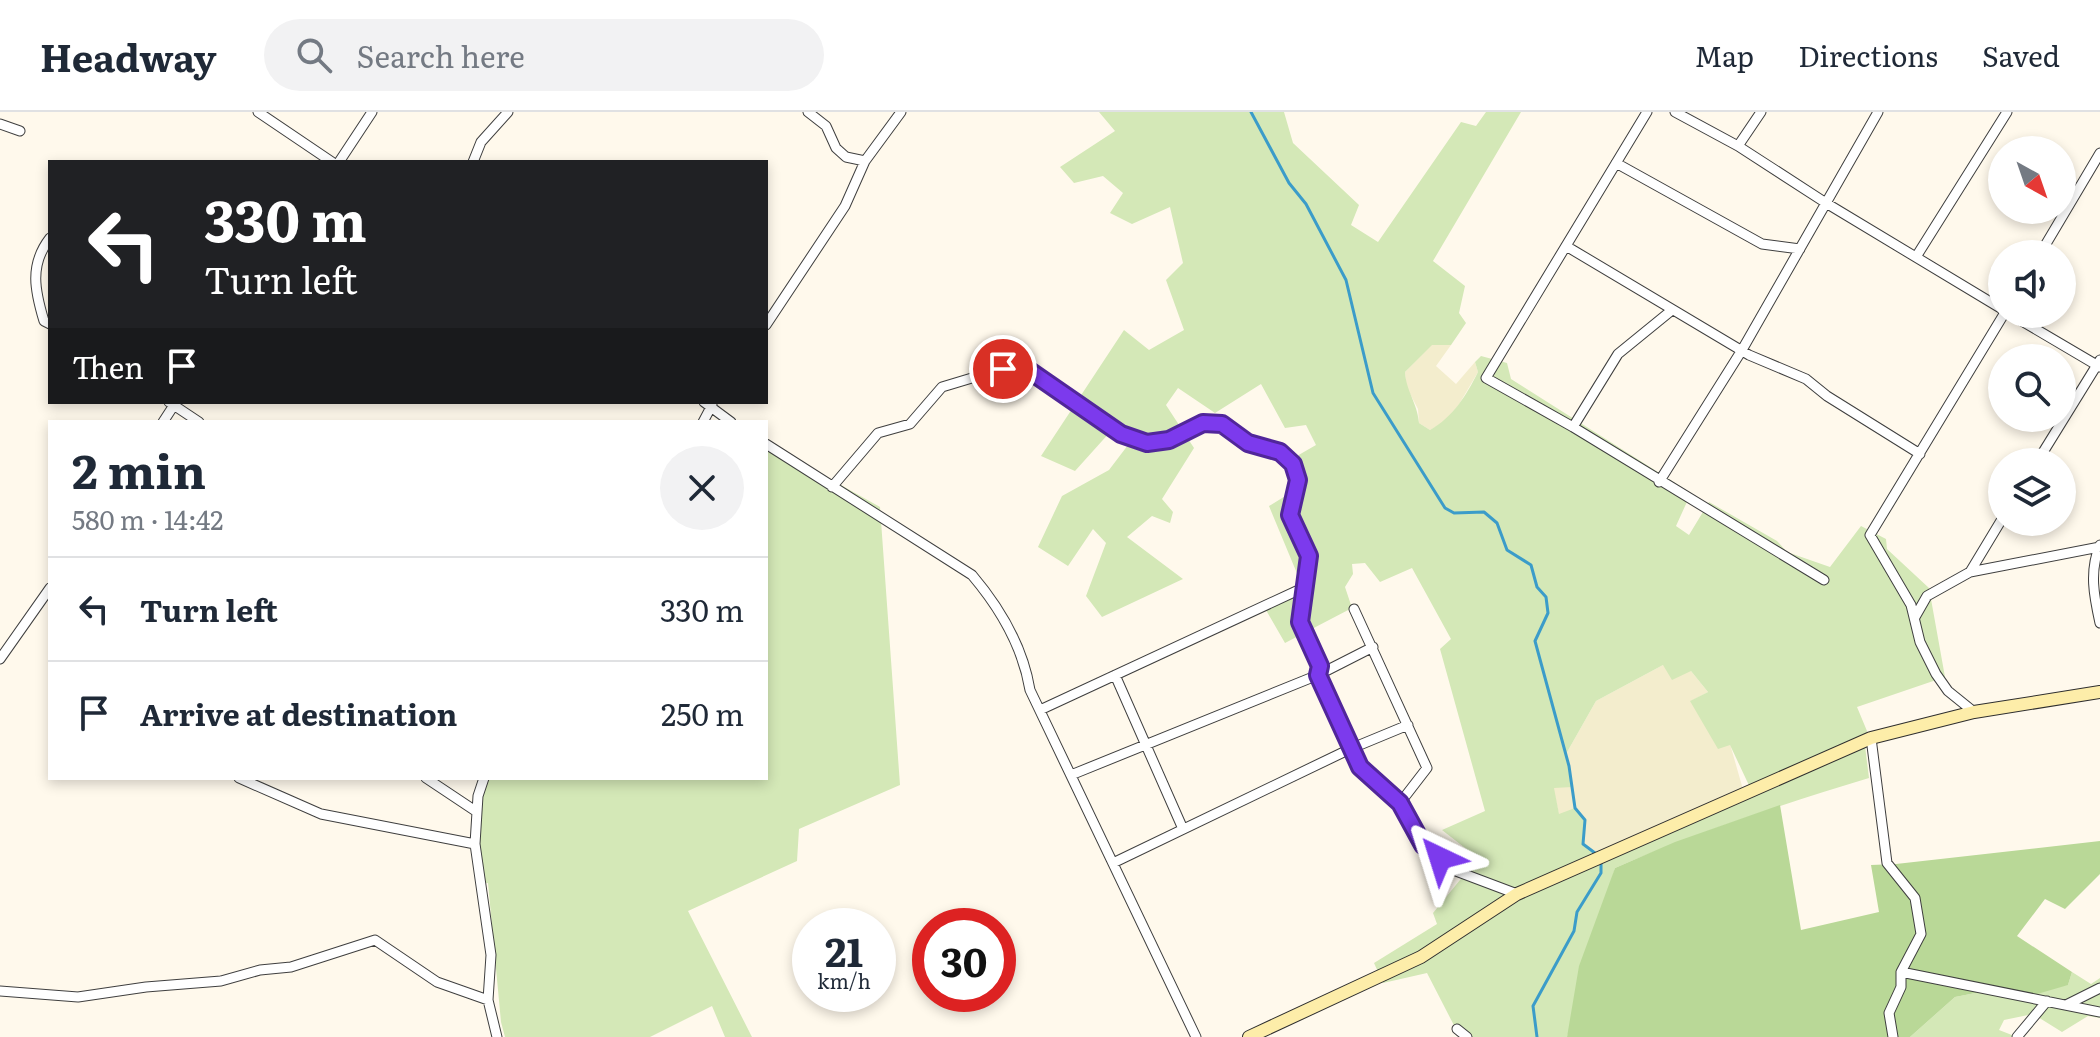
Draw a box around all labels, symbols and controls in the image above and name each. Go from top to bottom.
search box [264,19,824,91]
text: Headway [40,27,216,84]
icon: search [292,33,336,77]
text: Search here [356,33,525,77]
text: Map [1695,34,1754,76]
text: Directions [1798,34,1938,76]
text: Saved [1982,34,2060,76]
north arrow [1988,136,2076,224]
map controls [1988,136,2076,536]
text: 330 m [204,176,367,259]
icon: left [72,192,176,296]
button: sound [1988,240,2076,328]
text: Turn left [204,252,358,305]
pin [969,335,1037,403]
text: Then [72,344,144,388]
icon: arrive [160,344,204,388]
button: search [1988,344,2076,432]
icon: arrive [981,347,1025,391]
text: 2 min [72,433,206,504]
button: close [660,446,744,530]
button: layers [1988,448,2076,536]
text: 580 m · 14:42 [72,499,224,538]
icon: left [72,587,116,631]
text: Turn left [140,587,278,631]
text: 330 m [660,587,744,631]
icon: arrive [72,691,116,735]
text: Arrive at destination [140,691,457,735]
text: 250 m [661,691,744,735]
position arrow [1398,816,1482,900]
speed limit sign: 30 [912,908,1016,1012]
text: 21 [825,920,863,979]
text: km/h [817,965,871,995]

